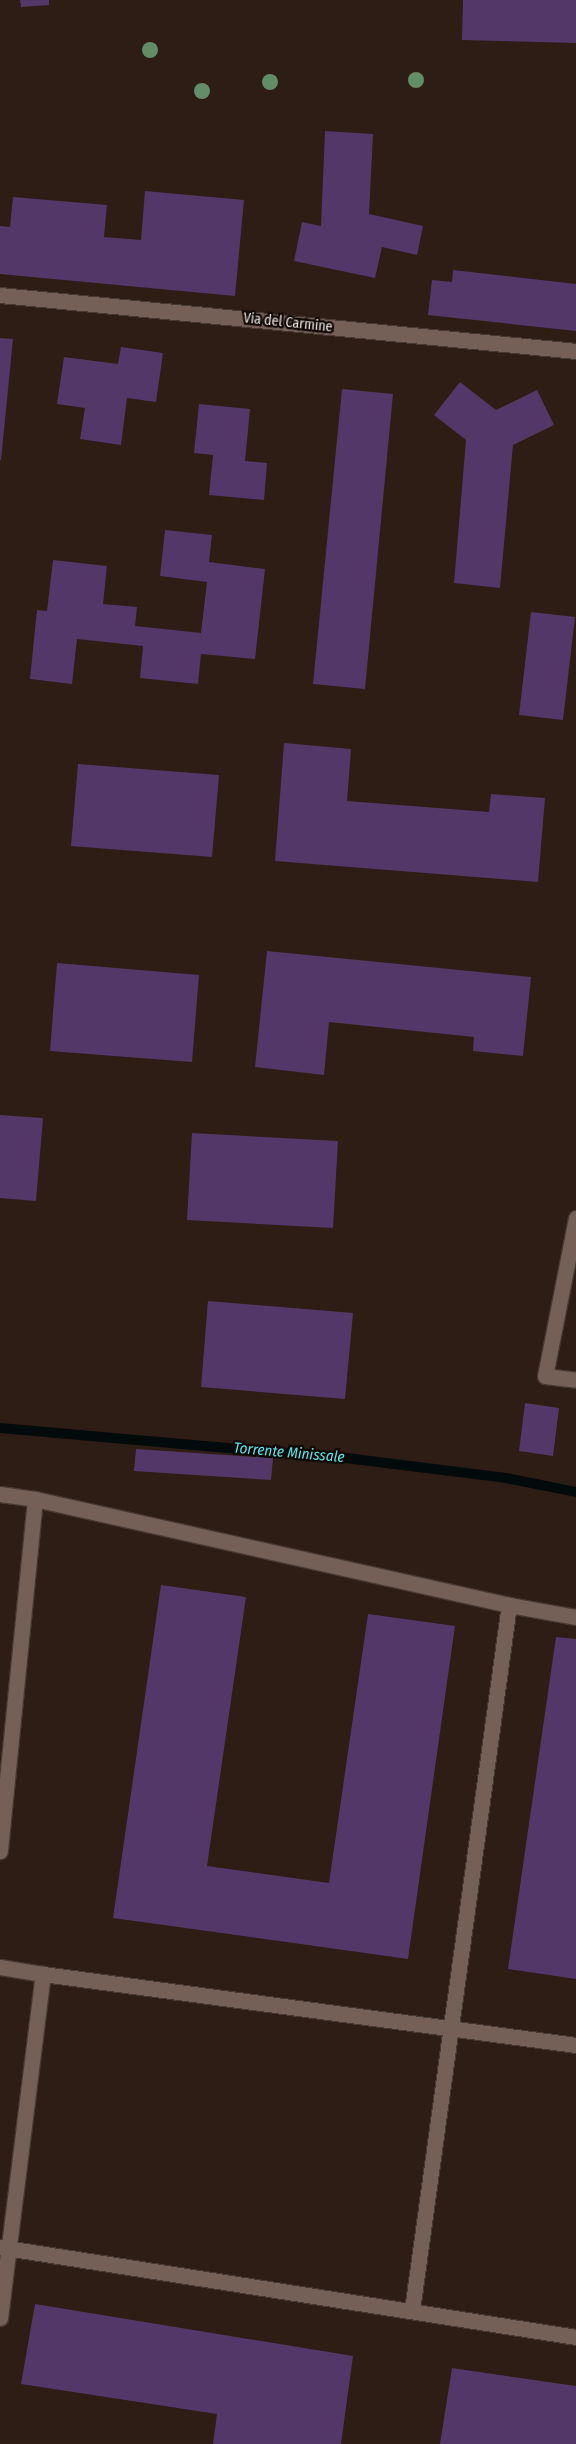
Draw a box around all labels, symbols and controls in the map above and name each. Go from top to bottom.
street label: Via del Carmine [243,310,333,336]
water label: Torrente Minissale [233,1439,345,1467]

